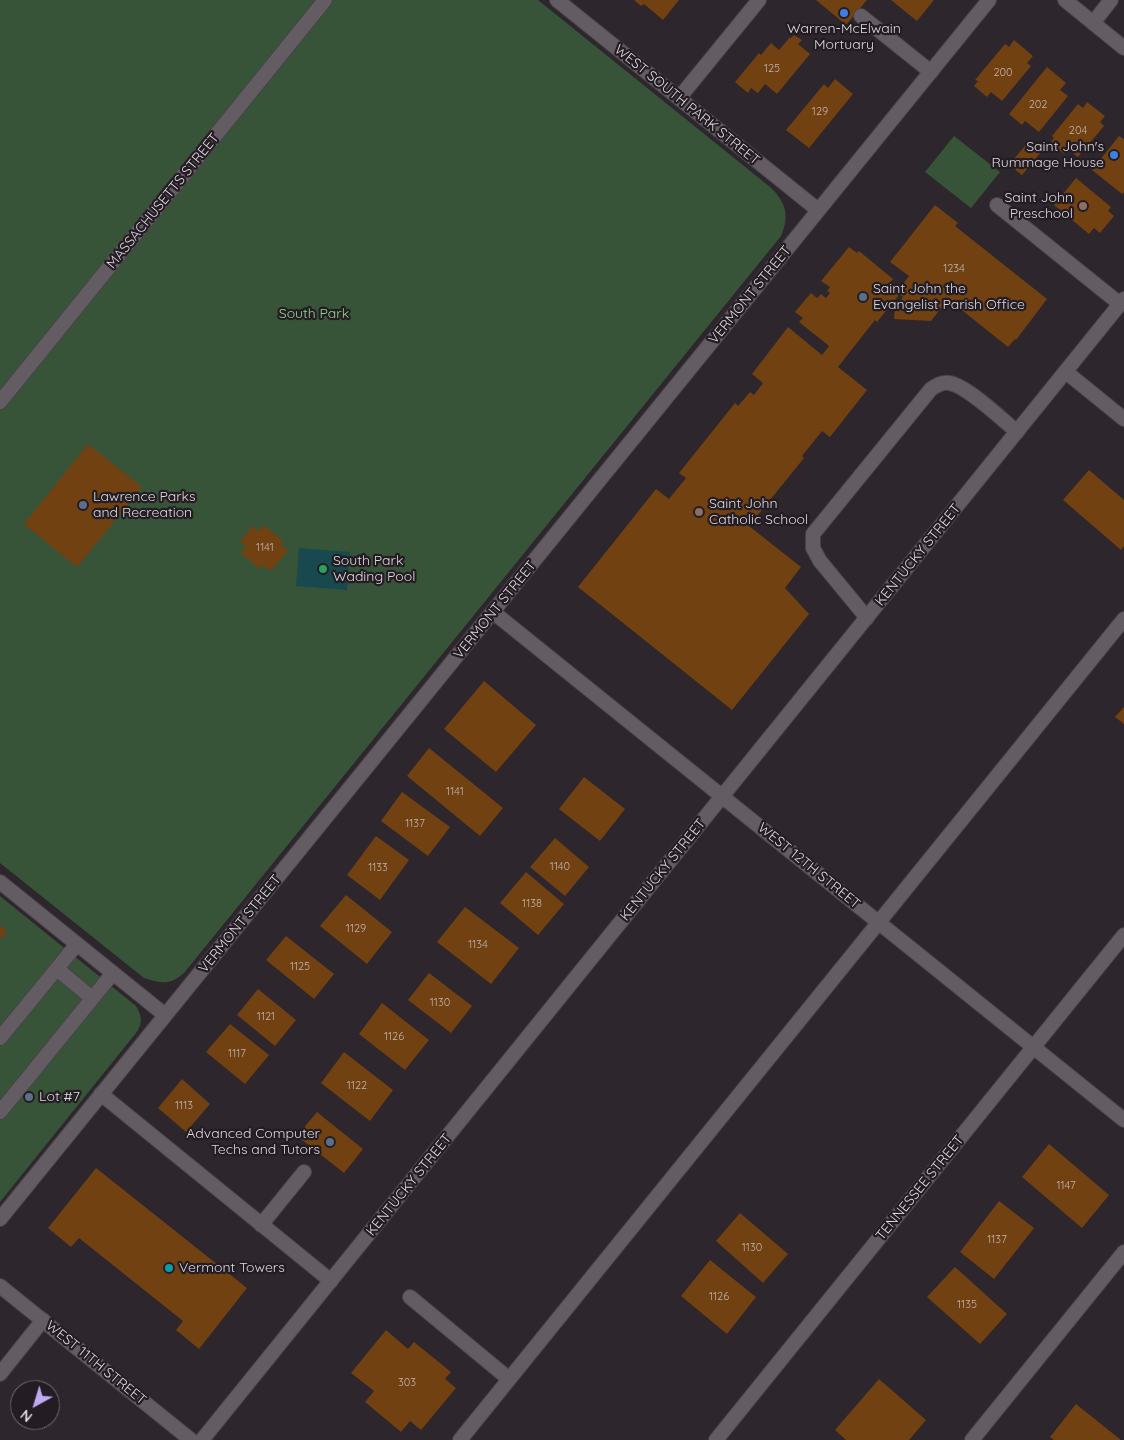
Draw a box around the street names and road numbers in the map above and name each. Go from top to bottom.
street label: WEST SOUTH PARK STREET [611,41,763,169]
street label: MASSACHUSETTS STREET [103,130,223,272]
street label: VERMONT STREET [705,243,795,347]
street label: KENTUCKY STREET [872,501,964,609]
street label: VERMONT STREET [450,558,540,662]
street label: KENTUCKY STREET [617,816,709,924]
street label: WEST 12TH STREET [754,820,864,912]
street label: VERMONT STREET [195,872,285,976]
street label: KENTUCKY STREET [363,1131,455,1239]
street label: TENNESSEE STREET [872,1132,968,1244]
street label: WEST 11TH STREET [42,1317,150,1409]

